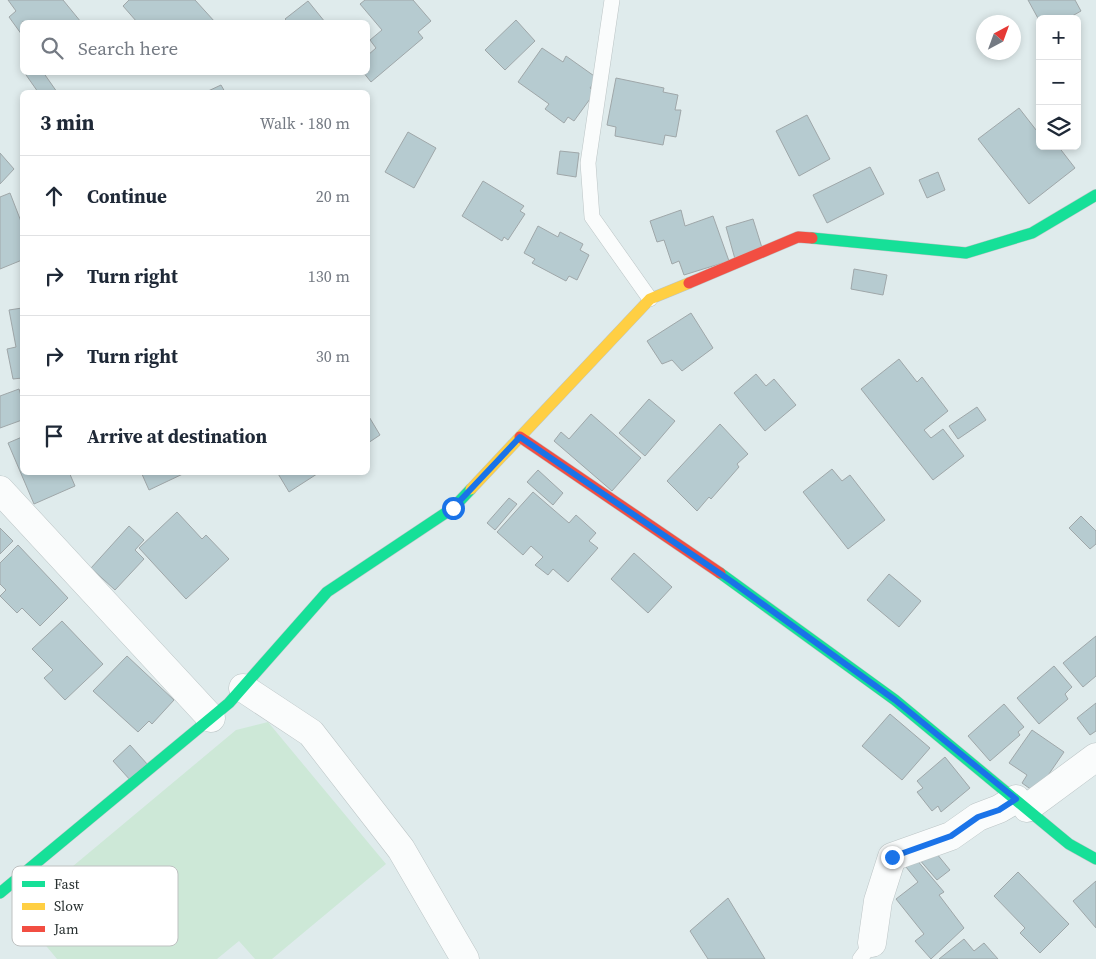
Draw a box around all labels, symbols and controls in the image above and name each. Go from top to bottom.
north arrow [976,15,1021,60]
map controls [1036,15,1081,150]
button: + [1036,15,1081,60]
search box [20,20,370,75]
icon: search [38,34,66,62]
text: Search here [78,35,178,61]
button: − [1036,60,1081,105]
button: layers [1036,105,1081,150]
text: 3 min [40,108,95,137]
text: Walk · 180 m [260,112,350,134]
icon: ahead [40,182,68,210]
text: Continue [87,183,167,209]
text: 20 m [316,185,350,207]
icon: right [40,262,68,290]
text: Turn right [87,263,178,289]
text: 130 m [308,265,350,287]
icon: right [40,342,68,370]
text: Turn right [87,343,178,369]
text: 30 m [316,345,350,367]
icon: arrive [40,422,68,450]
text: Arrive at destination [87,423,267,449]
route start [442,497,465,520]
route end [881,846,904,869]
legend [12,866,178,946]
text: Fast [54,874,80,894]
text: Slow [54,896,84,916]
text: Jam [53,919,79,939]

